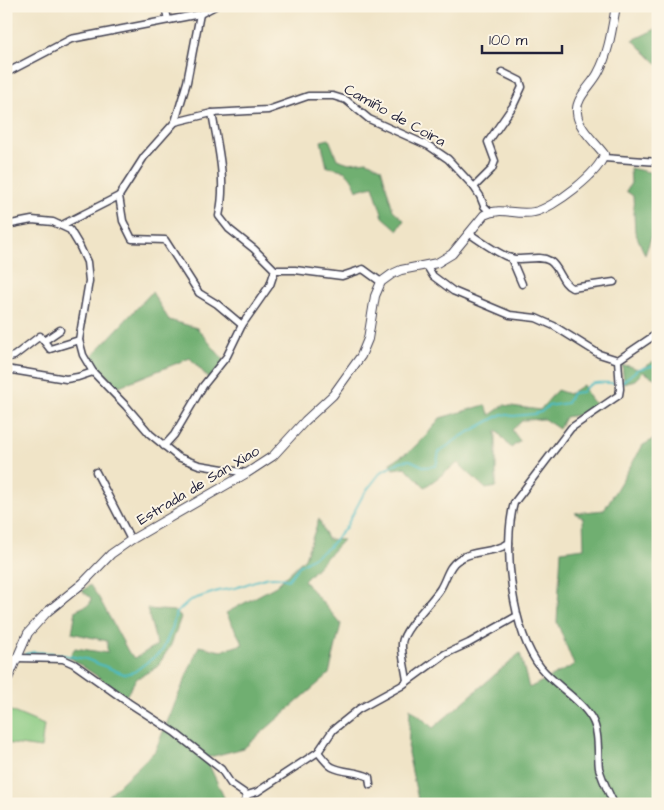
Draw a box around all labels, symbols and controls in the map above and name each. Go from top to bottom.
scale bar [482,22,562,54]
text: 100 m [489,30,528,51]
street label: Camiño de Coira [340,79,450,152]
street label: Estrada de San Xiao [133,440,264,530]

